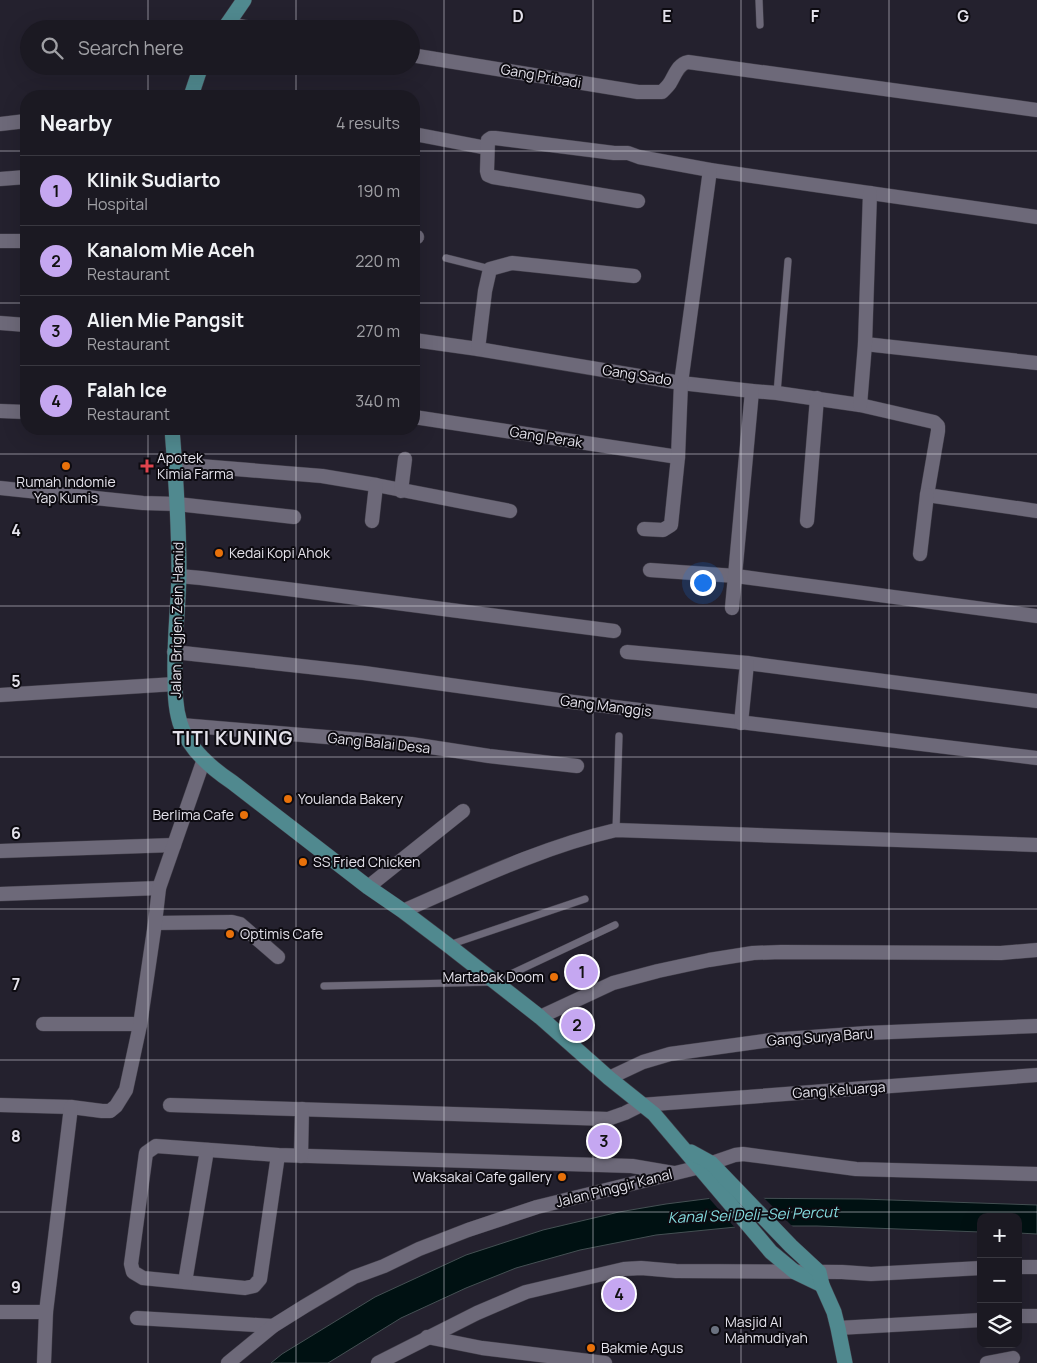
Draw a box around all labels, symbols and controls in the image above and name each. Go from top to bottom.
text: D [512,5,524,27]
text: E [662,5,672,27]
text: F [811,5,820,27]
text: G [957,5,969,27]
search box [20,20,420,75]
icon: search [38,34,66,62]
text: Search here [78,35,184,61]
street label: Gang Pribadi [499,59,583,92]
text: Nearby [40,109,112,137]
text: 4 results [336,112,400,134]
text: Klinik Sudiarto [87,167,221,193]
text: 1 [52,180,60,202]
text: 190 m [357,180,400,202]
text: Hospital [87,193,148,215]
text: Kanalom Mie Aceh [87,237,255,263]
text: 2 [51,250,61,272]
text: 220 m [355,250,400,272]
text: Restaurant [87,263,170,285]
text: Alien Mie Pangsit [87,307,244,333]
text: 3 [51,320,61,342]
text: 270 m [356,320,400,342]
text: Restaurant [87,333,170,355]
street label: Gang Sado [601,360,673,389]
text: Falah Ice [87,377,167,403]
text: 4 [51,390,61,412]
text: 340 m [355,390,400,412]
text: Restaurant [87,403,170,425]
street label: Gang Perak [508,421,585,452]
place label: Apotek Kimia Farma [157,448,234,483]
marker: Rumah Indomie Yap Kumis [60,460,72,472]
marker: Apotek Kimia Farma [141,460,153,472]
place label: Rumah Indomie Yap Kumis [16,472,116,507]
text: 4 [11,519,21,541]
street label: Jalan Brigjen Zein Hamid [166,542,187,698]
place label: Kedai Kopi Ahok [229,543,331,562]
marker: Kedai Kopi Ahok [213,547,225,559]
your location [690,570,716,596]
text: 5 [11,670,21,692]
street label: Gang Manggis [559,690,653,721]
district label: TITI KUNING [172,725,294,751]
street label: Gang Balai Desa [327,728,431,757]
place label: Youlanda Bakery [298,789,404,808]
marker: Youlanda Bakery [282,793,294,805]
place label: Berlima Cafe [153,805,234,824]
marker: Berlima Cafe [238,809,250,821]
text: 6 [11,822,21,844]
place label: SS Fried Chicken [313,852,420,871]
marker: SS Fried Chicken [297,856,309,868]
place label: Optimis Cafe [240,924,323,943]
marker: Optimis Cafe [224,928,236,940]
pin: 1 [566,953,598,991]
place label: Martabak Doom [442,967,544,986]
marker: Martabak Doom [548,971,560,983]
text: 7 [12,973,20,995]
pin: 2 [561,1006,593,1044]
street label: Gang Surya Baru [766,1023,874,1050]
street label: Gang Keluarga [792,1077,886,1102]
pin: 3 [588,1122,620,1160]
text: 8 [11,1125,21,1147]
street label: Jalan Pinggir Kanal [554,1164,674,1211]
place label: Waksakai Cafe gallery [412,1167,553,1186]
marker: Waksakai Cafe gallery [556,1171,568,1183]
water label: Kanal Sei Deli–Sei Percut [668,1201,840,1228]
map controls [977,1213,1022,1348]
button: + [977,1213,1022,1258]
button: − [977,1258,1022,1303]
pin: 4 [603,1275,635,1313]
text: 9 [11,1276,21,1298]
button: layers [977,1303,1022,1348]
place label: Masjid Al Mahmudiyah [725,1312,808,1347]
marker: Masjid Al Mahmudiyah [709,1324,721,1336]
place label: Bakmie Agus [601,1338,683,1357]
marker: Bakmie Agus [585,1342,597,1354]

